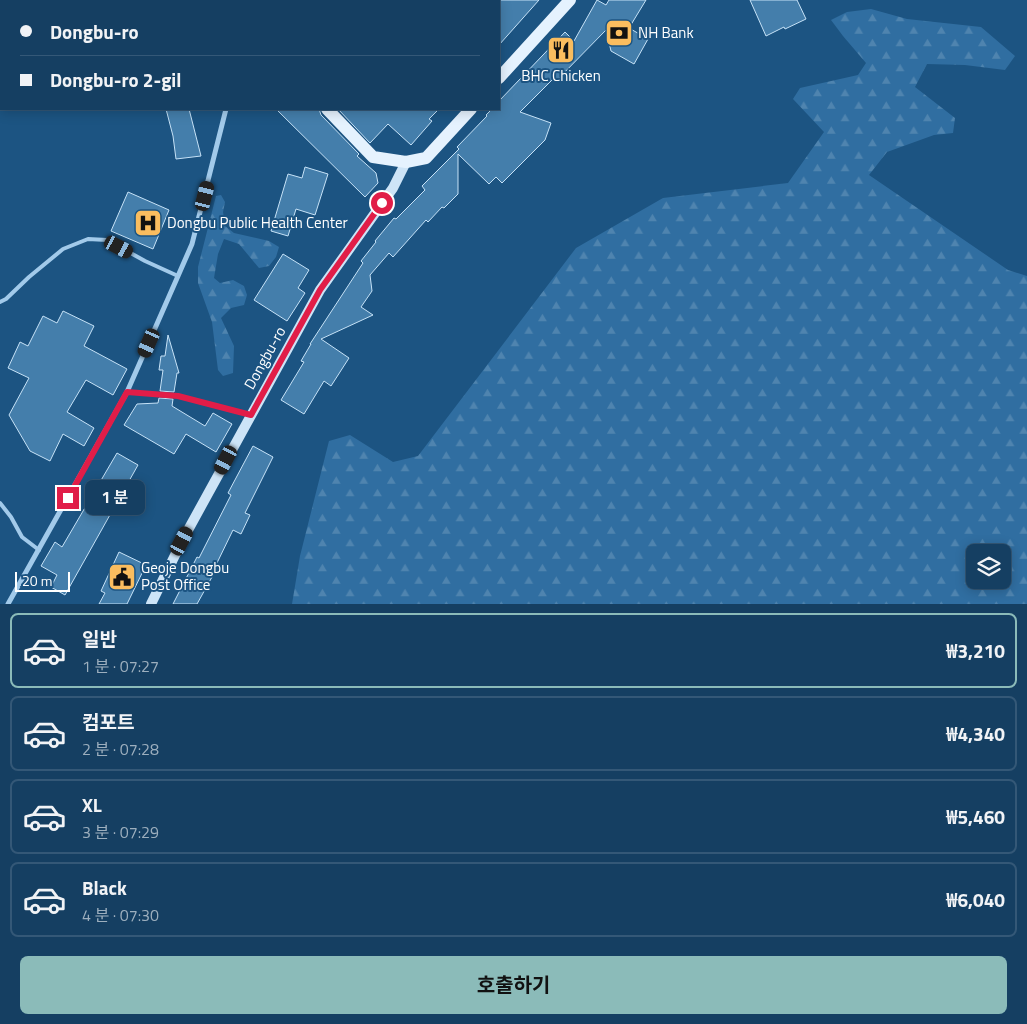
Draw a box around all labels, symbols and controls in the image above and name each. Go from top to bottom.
text: Dongbu-ro [50,17,139,46]
bank icon: NH Bank [604,18,634,48]
place label: NH Bank [638,21,694,44]
restaurant icon: BHC Chicken [546,35,576,65]
place label: BHC Chicken [521,64,601,87]
text: Dongbu-ro 2-gil [50,65,181,94]
car [194,180,215,212]
route start [371,192,393,214]
hospital icon: Dongbu Public Health Center [133,208,163,238]
place label: Dongbu Public Health Center [167,211,348,234]
car [102,233,135,261]
street label: Dongbu-ro [238,322,291,393]
car [136,326,161,360]
car [212,443,239,477]
callout: 1 분 [86,480,146,516]
text: 1 분 [101,485,129,509]
route end [57,487,79,509]
car [168,524,195,558]
map controls [966,544,1011,589]
button: layers [966,544,1011,589]
place label: Geoje Dongbu Post Office [141,556,229,596]
public building icon: Geoje Dongbu Post Office [107,562,137,592]
scale bar [15,569,70,592]
text: 20 m [22,570,52,591]
text: 일반 [82,624,117,653]
icon: car [22,628,67,673]
text: ₩3,210 [946,636,1005,665]
text: 1 분 · 07:27 [82,654,159,678]
text: 컴포트 [82,707,134,736]
icon: car [22,711,67,756]
text: ₩4,340 [946,719,1005,748]
text: 2 분 · 07:28 [82,737,159,761]
text: XL [82,790,102,819]
icon: car [22,794,67,839]
text: ₩5,460 [946,802,1005,831]
text: 3 분 · 07:29 [82,820,159,844]
text: Black [82,873,127,902]
icon: car [22,877,67,922]
text: ₩6,040 [946,885,1005,914]
text: 4 분 · 07:30 [82,903,159,927]
button: 호출하기 [20,956,1007,1014]

